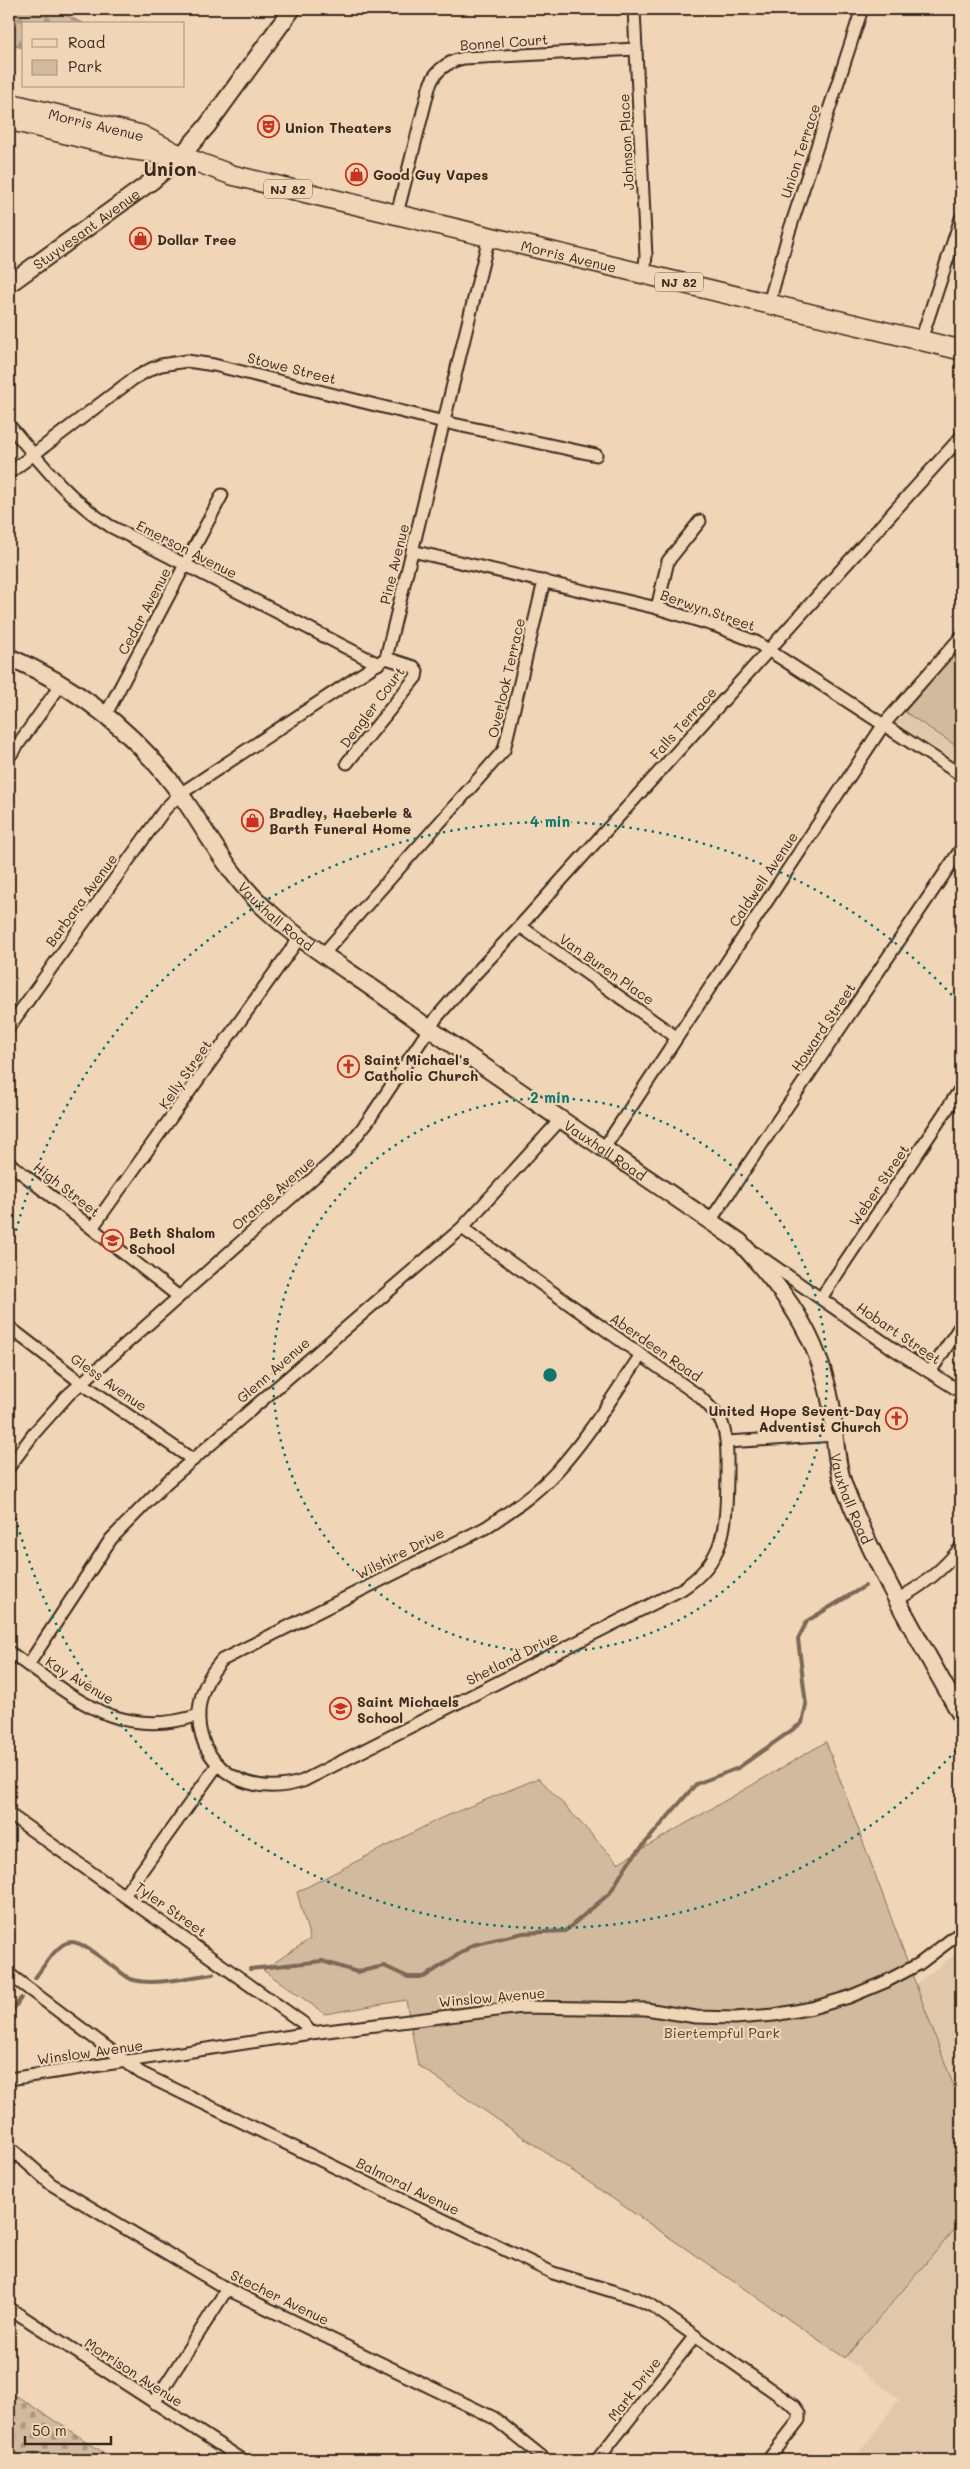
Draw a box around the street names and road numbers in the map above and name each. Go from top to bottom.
street label: Bonnel Court [459,29,549,55]
street label: Johnson Place [614,93,638,191]
street label: Union Terrace [776,101,824,201]
street label: Morris Avenue [47,103,146,145]
road number: NJ 82 [264,180,312,198]
street label: Stuyvesant Avenue [29,183,143,273]
street label: Morris Avenue [519,235,619,277]
road number: NJ 82 [655,272,703,292]
street label: Stowe Street [246,348,338,388]
street label: Emerson Avenue [133,515,241,583]
street label: Pine Avenue [375,522,413,606]
street label: Cedar Avenue [113,564,175,658]
street label: Berwyn Street [658,585,758,635]
street label: Overlook Terrace [483,616,529,740]
street label: Dengler Court [335,663,409,751]
street label: Falls Terrace [645,683,721,763]
street label: Caldwell Avenue [724,828,802,930]
street label: Barbara Avenue [41,850,121,950]
street label: Vauxhall Road [234,877,318,955]
street label: Van Buren Place [556,929,658,1009]
street label: Howard Street [786,979,860,1075]
street label: Kelly Street [154,1036,216,1112]
street label: Vauxhall Road [560,1115,650,1184]
street label: Weber Street [845,1140,913,1230]
street label: Orange Avenue [227,1152,319,1234]
street label: High Street [30,1157,104,1221]
street label: Hobart Street [853,1298,945,1368]
street label: Aberdeen Road [606,1308,706,1386]
street label: Glenn Avenue [232,1333,314,1407]
street label: Gless Avenue [67,1349,151,1415]
street label: Vauxhall Road [827,1452,877,1547]
street label: Wilshire Drive [353,1523,447,1583]
street label: Shetland Drive [463,1627,561,1689]
street label: Kay Avenue [42,1651,118,1709]
street label: Tyler Street [131,1877,211,1941]
street label: Winslow Avenue [438,1983,546,2011]
street label: Winslow Avenue [36,2035,144,2069]
street label: Balmoral Avenue [353,2153,463,2219]
street label: Stecher Avenue [228,2265,332,2329]
street label: Morrison Avenue [81,2333,187,2411]
street label: Mark Drive [603,2353,665,2425]

